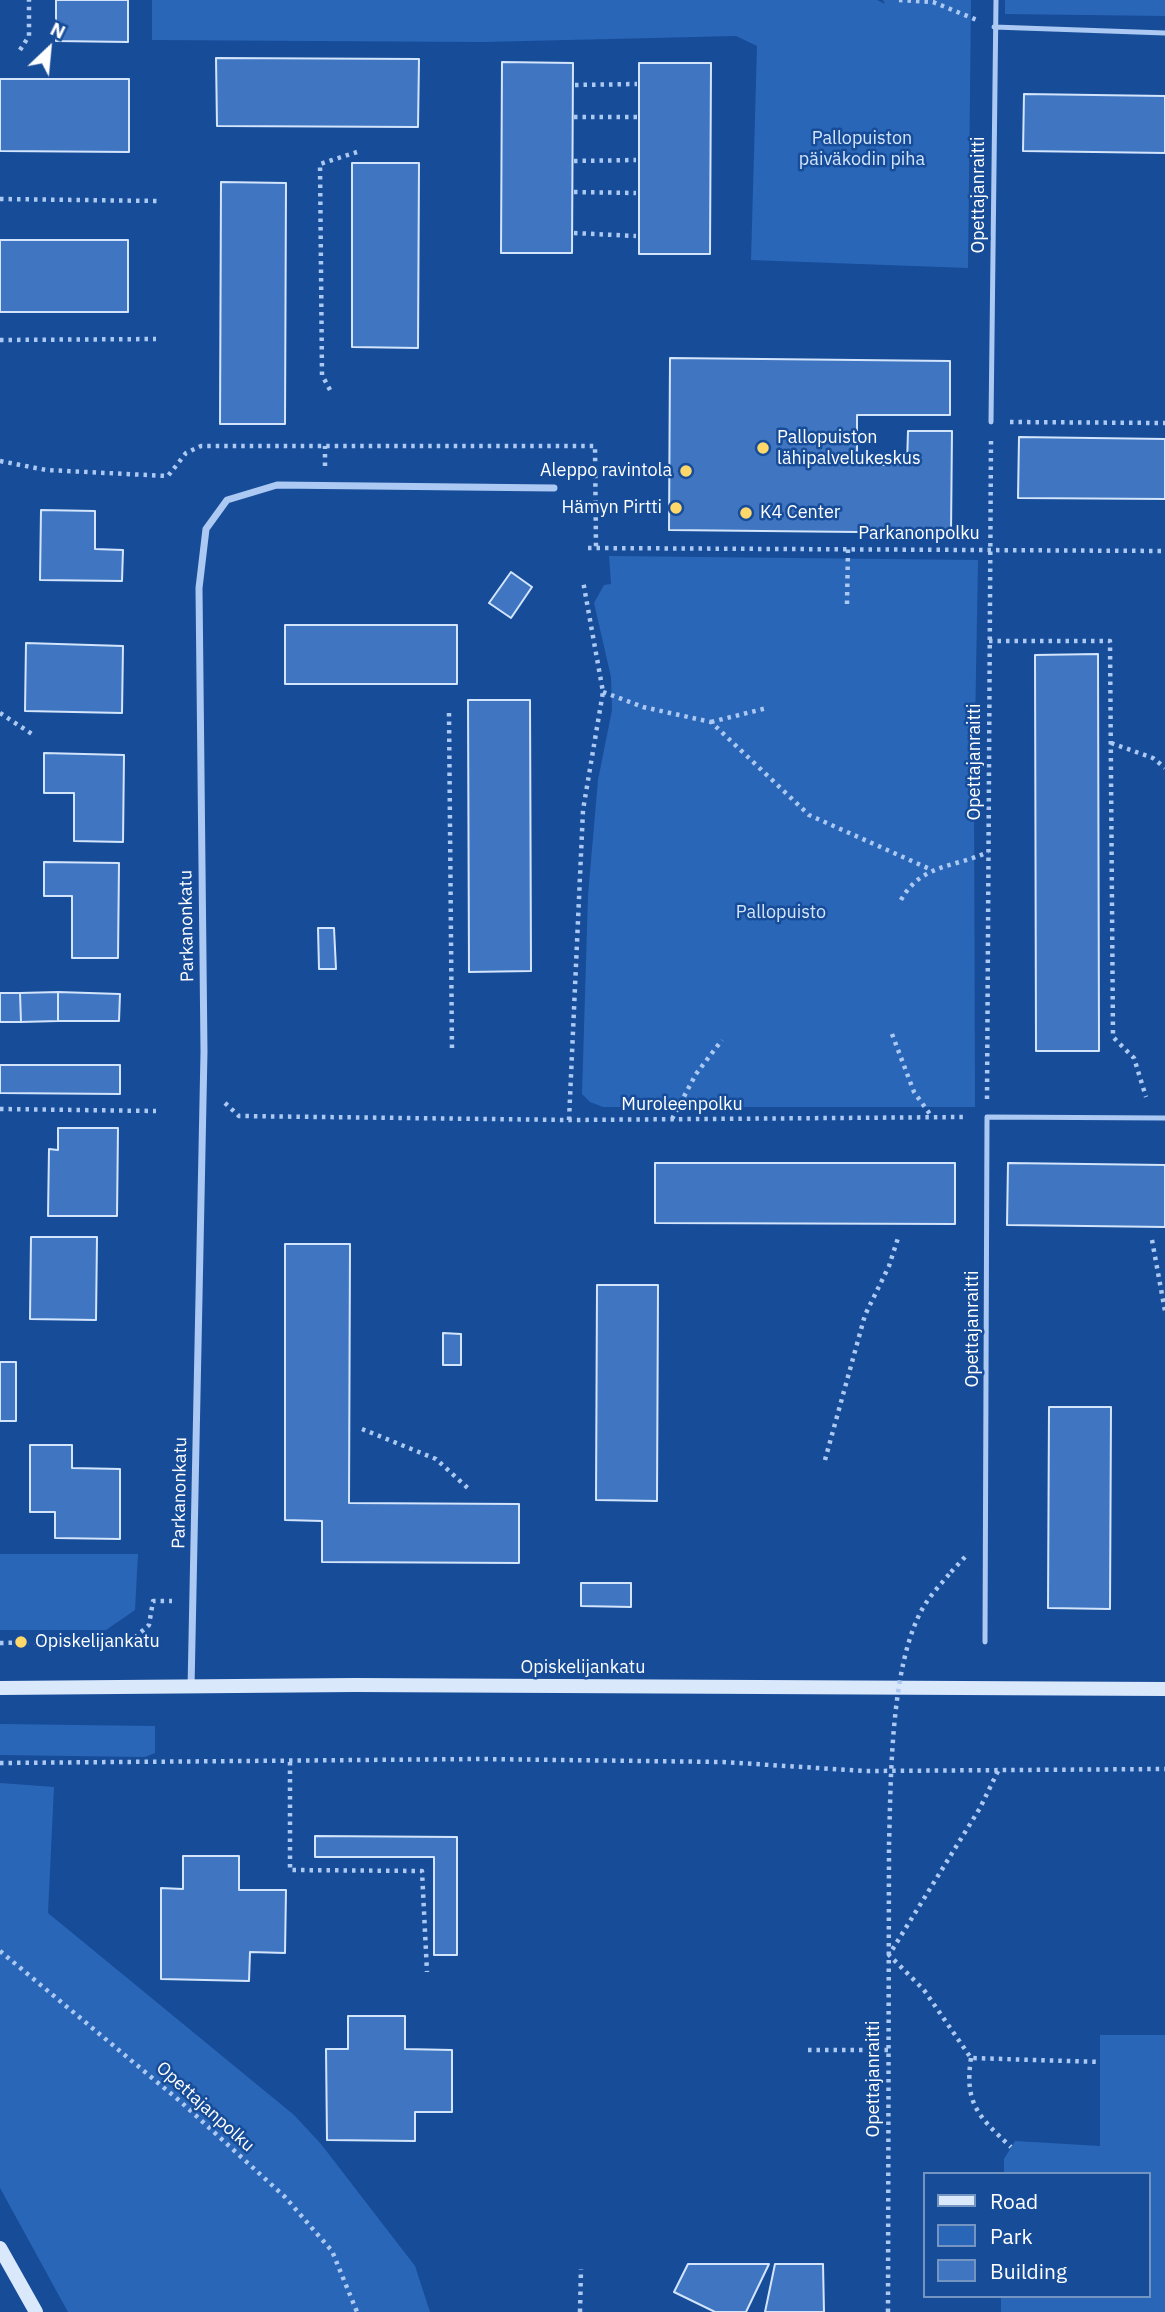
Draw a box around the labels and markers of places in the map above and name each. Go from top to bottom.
place label: Pallopuiston lähipalvelukeskus [777,427,921,470]
marker: Pallopuiston lähipalvelukeskus [755,440,771,456]
place label: Aleppo ravintola [540,460,672,482]
marker: Aleppo ravintola [678,463,694,479]
place label: Hämyn Pirtti [562,497,662,519]
marker: Hämyn Pirtti [668,500,684,516]
place label: K4 Center [760,502,840,524]
marker: K4 Center [738,505,754,521]
place label: Opiskelijankatu [35,1631,160,1653]
marker: Opiskelijankatu [13,1634,29,1650]

